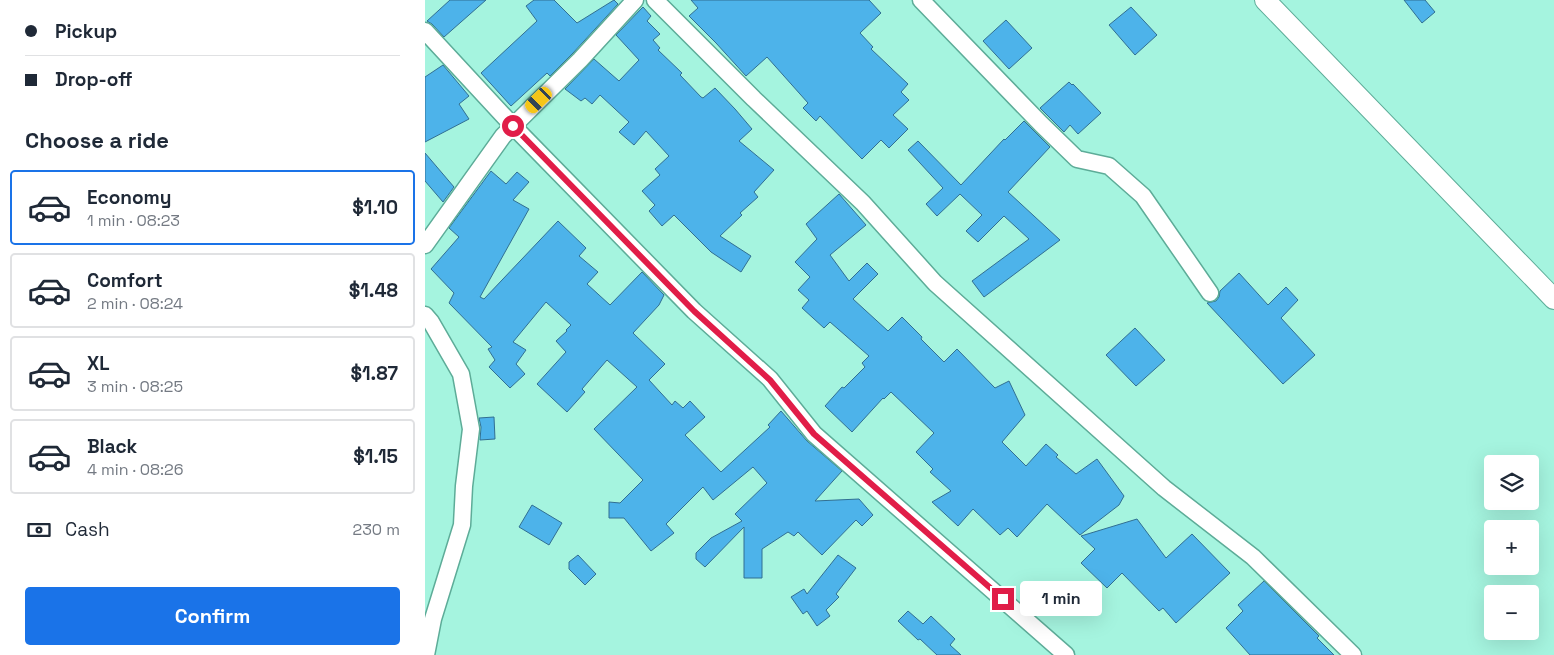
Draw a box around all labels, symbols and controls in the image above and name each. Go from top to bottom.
text: Pickup [55,19,117,44]
text: Drop-off [55,67,133,92]
car [522,84,555,116]
route start [502,115,524,137]
text: Choose a ride [25,126,169,154]
icon: car [27,185,72,230]
text: Economy [87,185,171,210]
text: $1.10 [352,195,398,220]
text: 1 min · 08:23 [87,210,180,231]
icon: car [27,268,72,313]
text: Comfort [87,268,163,293]
text: $1.48 [349,278,398,303]
text: 2 min · 08:24 [87,293,183,314]
icon: car [27,351,72,396]
text: XL [87,351,110,376]
text: $1.87 [350,361,398,386]
text: 3 min · 08:25 [87,376,183,397]
icon: car [27,434,72,479]
text: Black [87,434,137,459]
text: $1.15 [353,444,398,469]
map controls [1484,455,1539,640]
button: layers [1484,455,1539,510]
text: 4 min · 08:26 [87,459,184,480]
icon: cash [25,516,53,544]
text: Cash [65,517,110,542]
text: 230 m [353,519,400,540]
button: + [1484,520,1539,575]
callout: 1 min [1021,582,1103,616]
button: − [1484,585,1539,640]
button: Confirm [25,587,400,645]
route end [992,588,1014,610]
text: 1 min [1041,588,1081,609]

